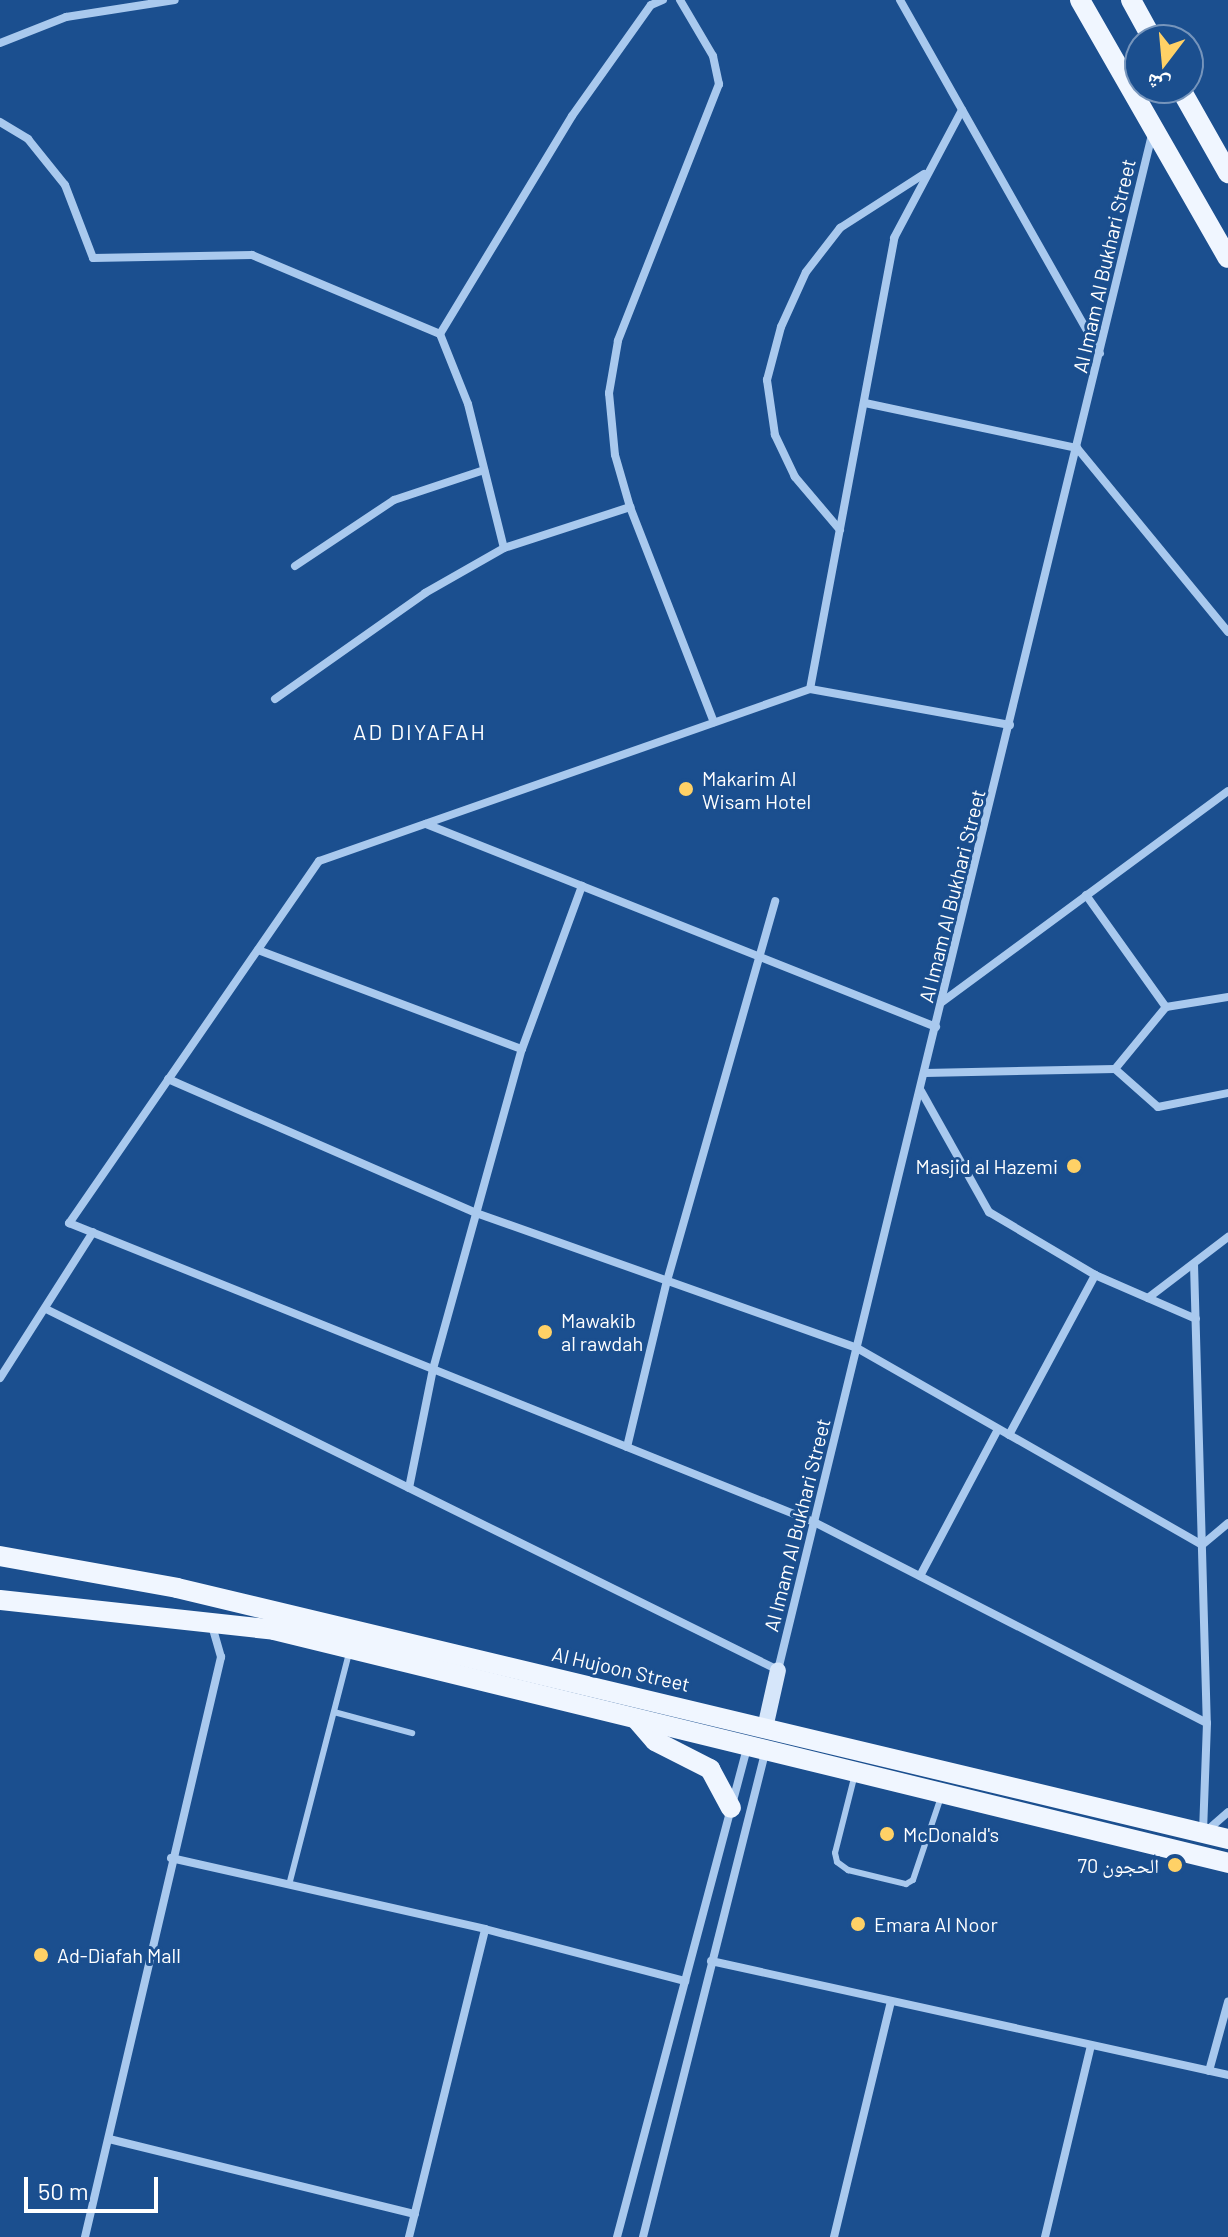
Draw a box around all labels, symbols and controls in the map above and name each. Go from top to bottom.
north arrow [1124,24,1204,104]
text: ش [1143,69,1173,101]
street label: Al Imam Al Bukhari Street [1068,157,1140,375]
district label: AD DIYAFAH [353,719,487,745]
place label: Makarim Al Wisam Hotel [702,766,811,813]
marker: Makarim Al Wisam Hotel [677,780,695,798]
street label: Al Imam Al Bukhari Street [914,787,990,1005]
place label: Masjid al Hazemi [916,1154,1058,1178]
marker: Masjid al Hazemi [1065,1157,1083,1175]
place label: Mawakib al rawdah [561,1308,643,1355]
marker: Mawakib al rawdah [536,1323,554,1341]
street label: Al Imam Al Bukhari Street [759,1416,835,1634]
street label: Al Hujoon Street [550,1641,692,1697]
place label: McDonald's [903,1822,999,1846]
marker: McDonald's [878,1825,896,1843]
place label: الحجون 70 [1078,1853,1159,1877]
marker: الحجون 70 [1166,1856,1184,1874]
place label: Emara Al Noor [874,1912,998,1936]
marker: Emara Al Noor [849,1915,867,1933]
place label: Ad-Diafah Mall [57,1943,181,1967]
marker: Ad-Diafah Mall [32,1946,50,1964]
scale bar [28,2161,162,2211]
text: 50 m [38,2176,89,2205]

